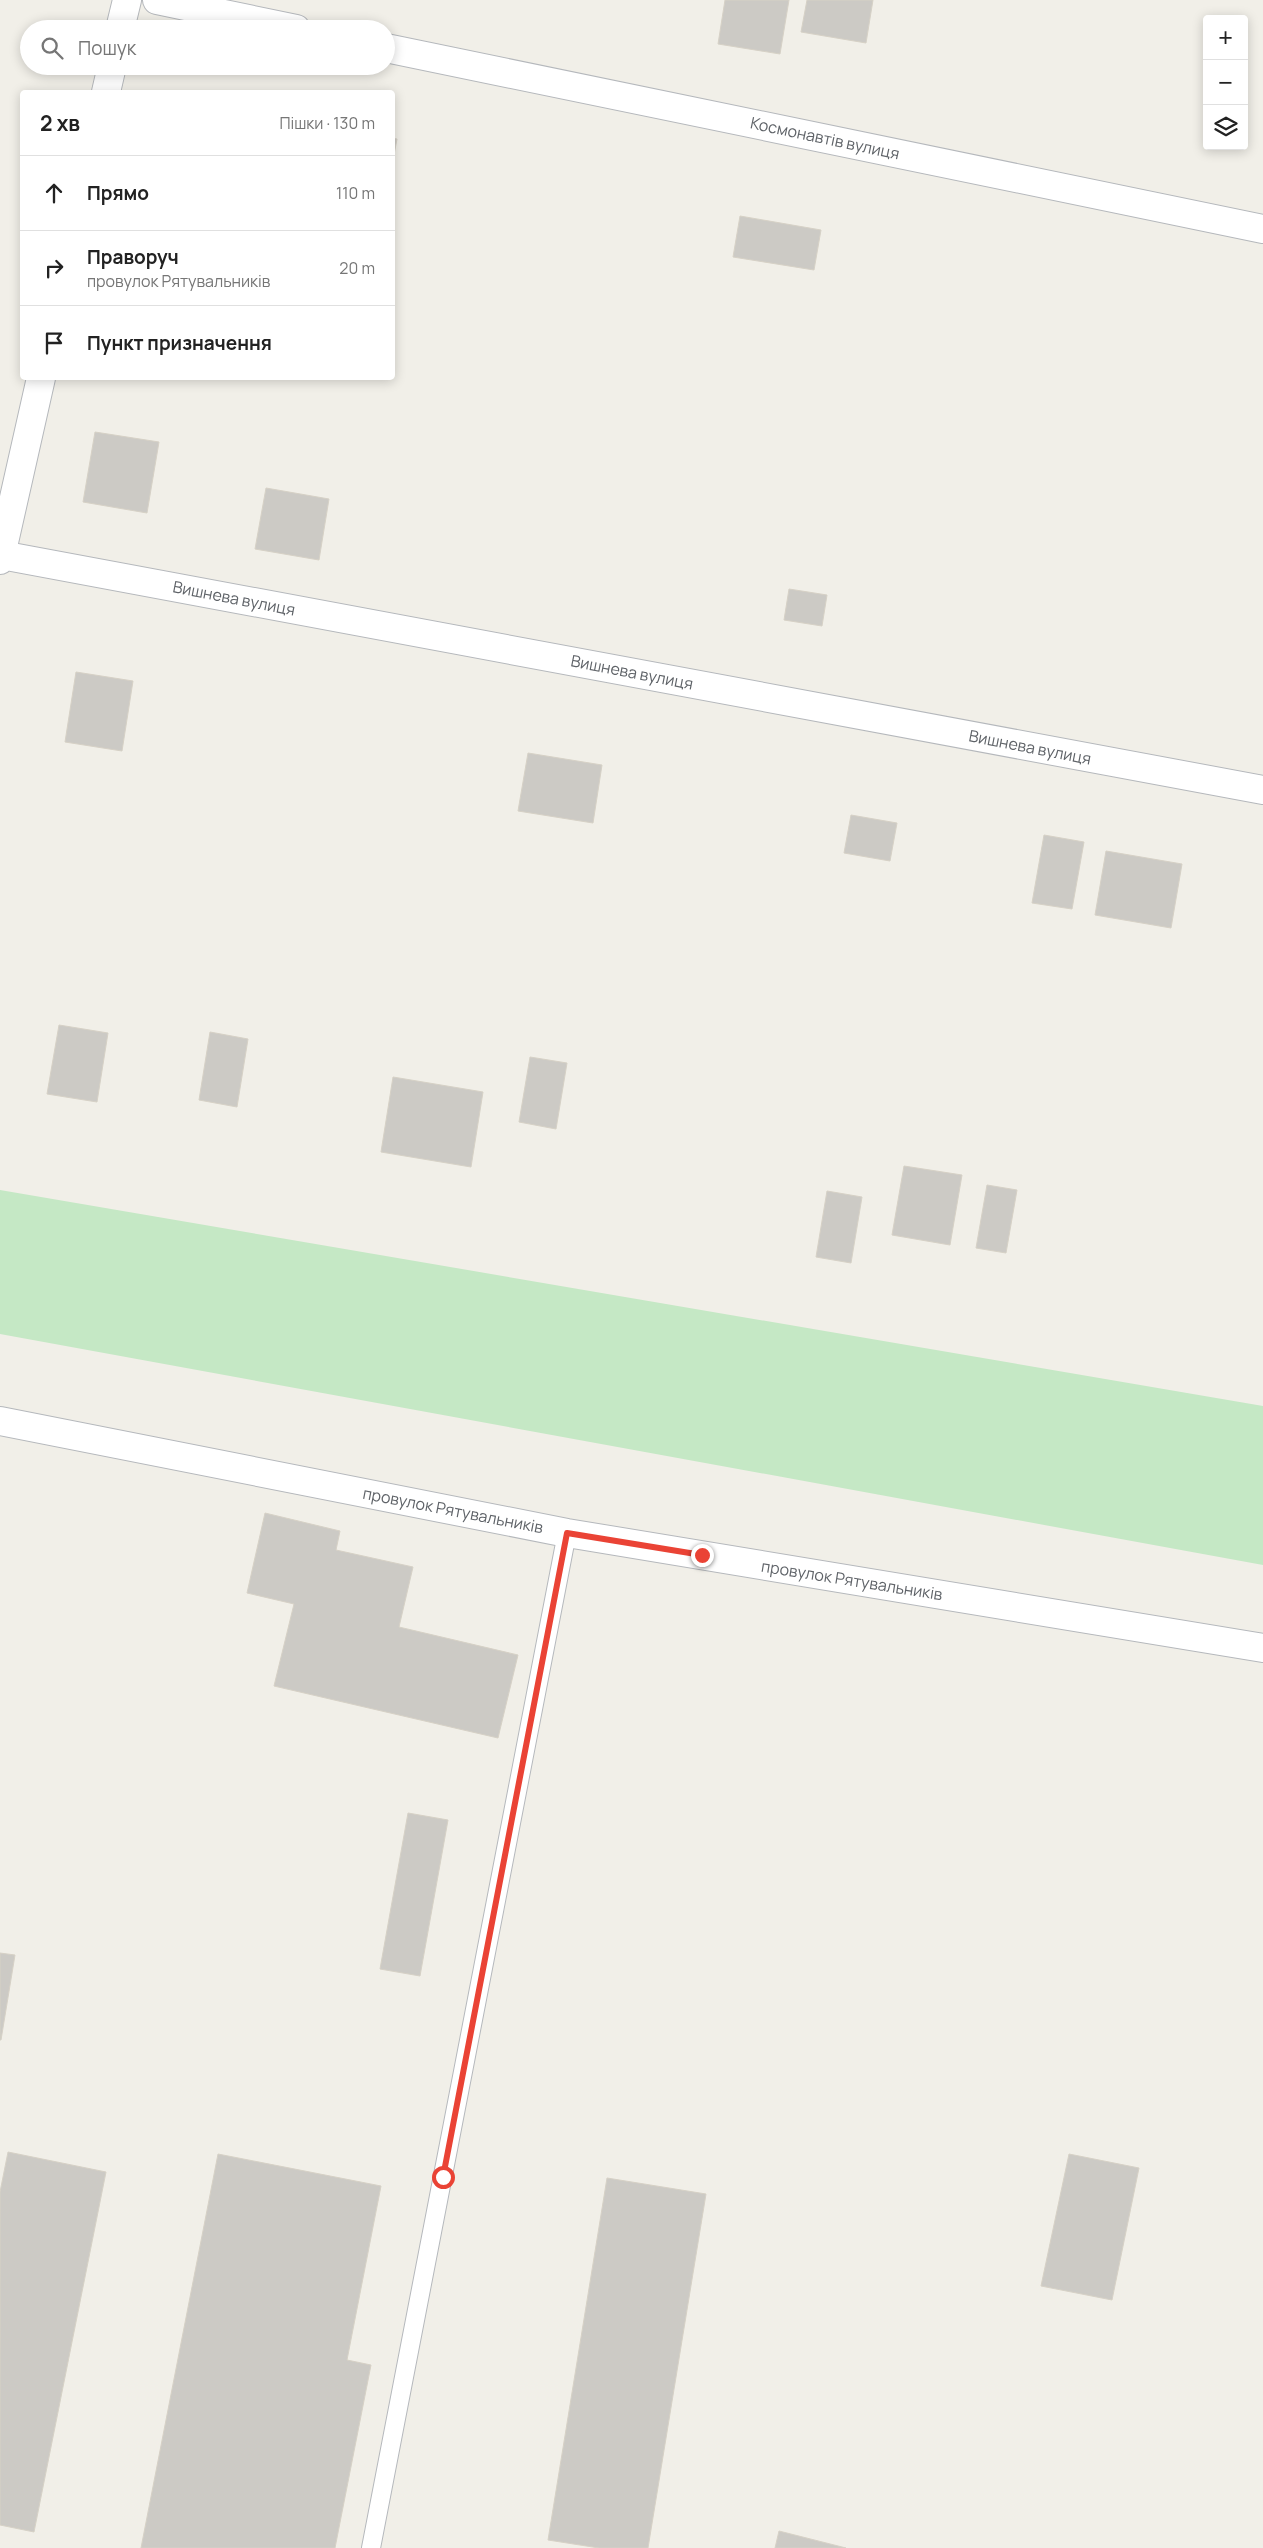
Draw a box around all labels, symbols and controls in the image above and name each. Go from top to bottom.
map controls [1203,15,1248,150]
button: + [1203,15,1248,60]
search box [20,20,395,75]
icon: search [38,34,66,62]
text: Пошук [78,35,136,61]
button: − [1203,60,1248,105]
button: layers [1203,105,1248,150]
text: 2 хв [40,109,80,137]
street label: Космонавтів вулиця [748,111,902,165]
text: Пішки · 130 m [279,112,375,134]
icon: ahead [40,179,68,207]
text: Прямо [87,180,149,206]
text: 110 m [336,182,375,204]
text: Праворуч [87,244,179,270]
icon: right [40,254,68,282]
text: 20 m [339,257,375,279]
text: провулок Рятувальників [87,270,270,292]
icon: arrive [40,329,68,357]
text: Пункт призначення [87,330,272,356]
street label: Вишнева вулиця [171,575,297,621]
street label: Вишнева вулиця [569,649,695,695]
street label: Вишнева вулиця [967,724,1093,770]
street label: провулок Рятувальників [361,1482,545,1538]
route end [691,1544,714,1567]
street label: провулок Рятувальників [760,1555,945,1605]
route start [432,2166,455,2189]

